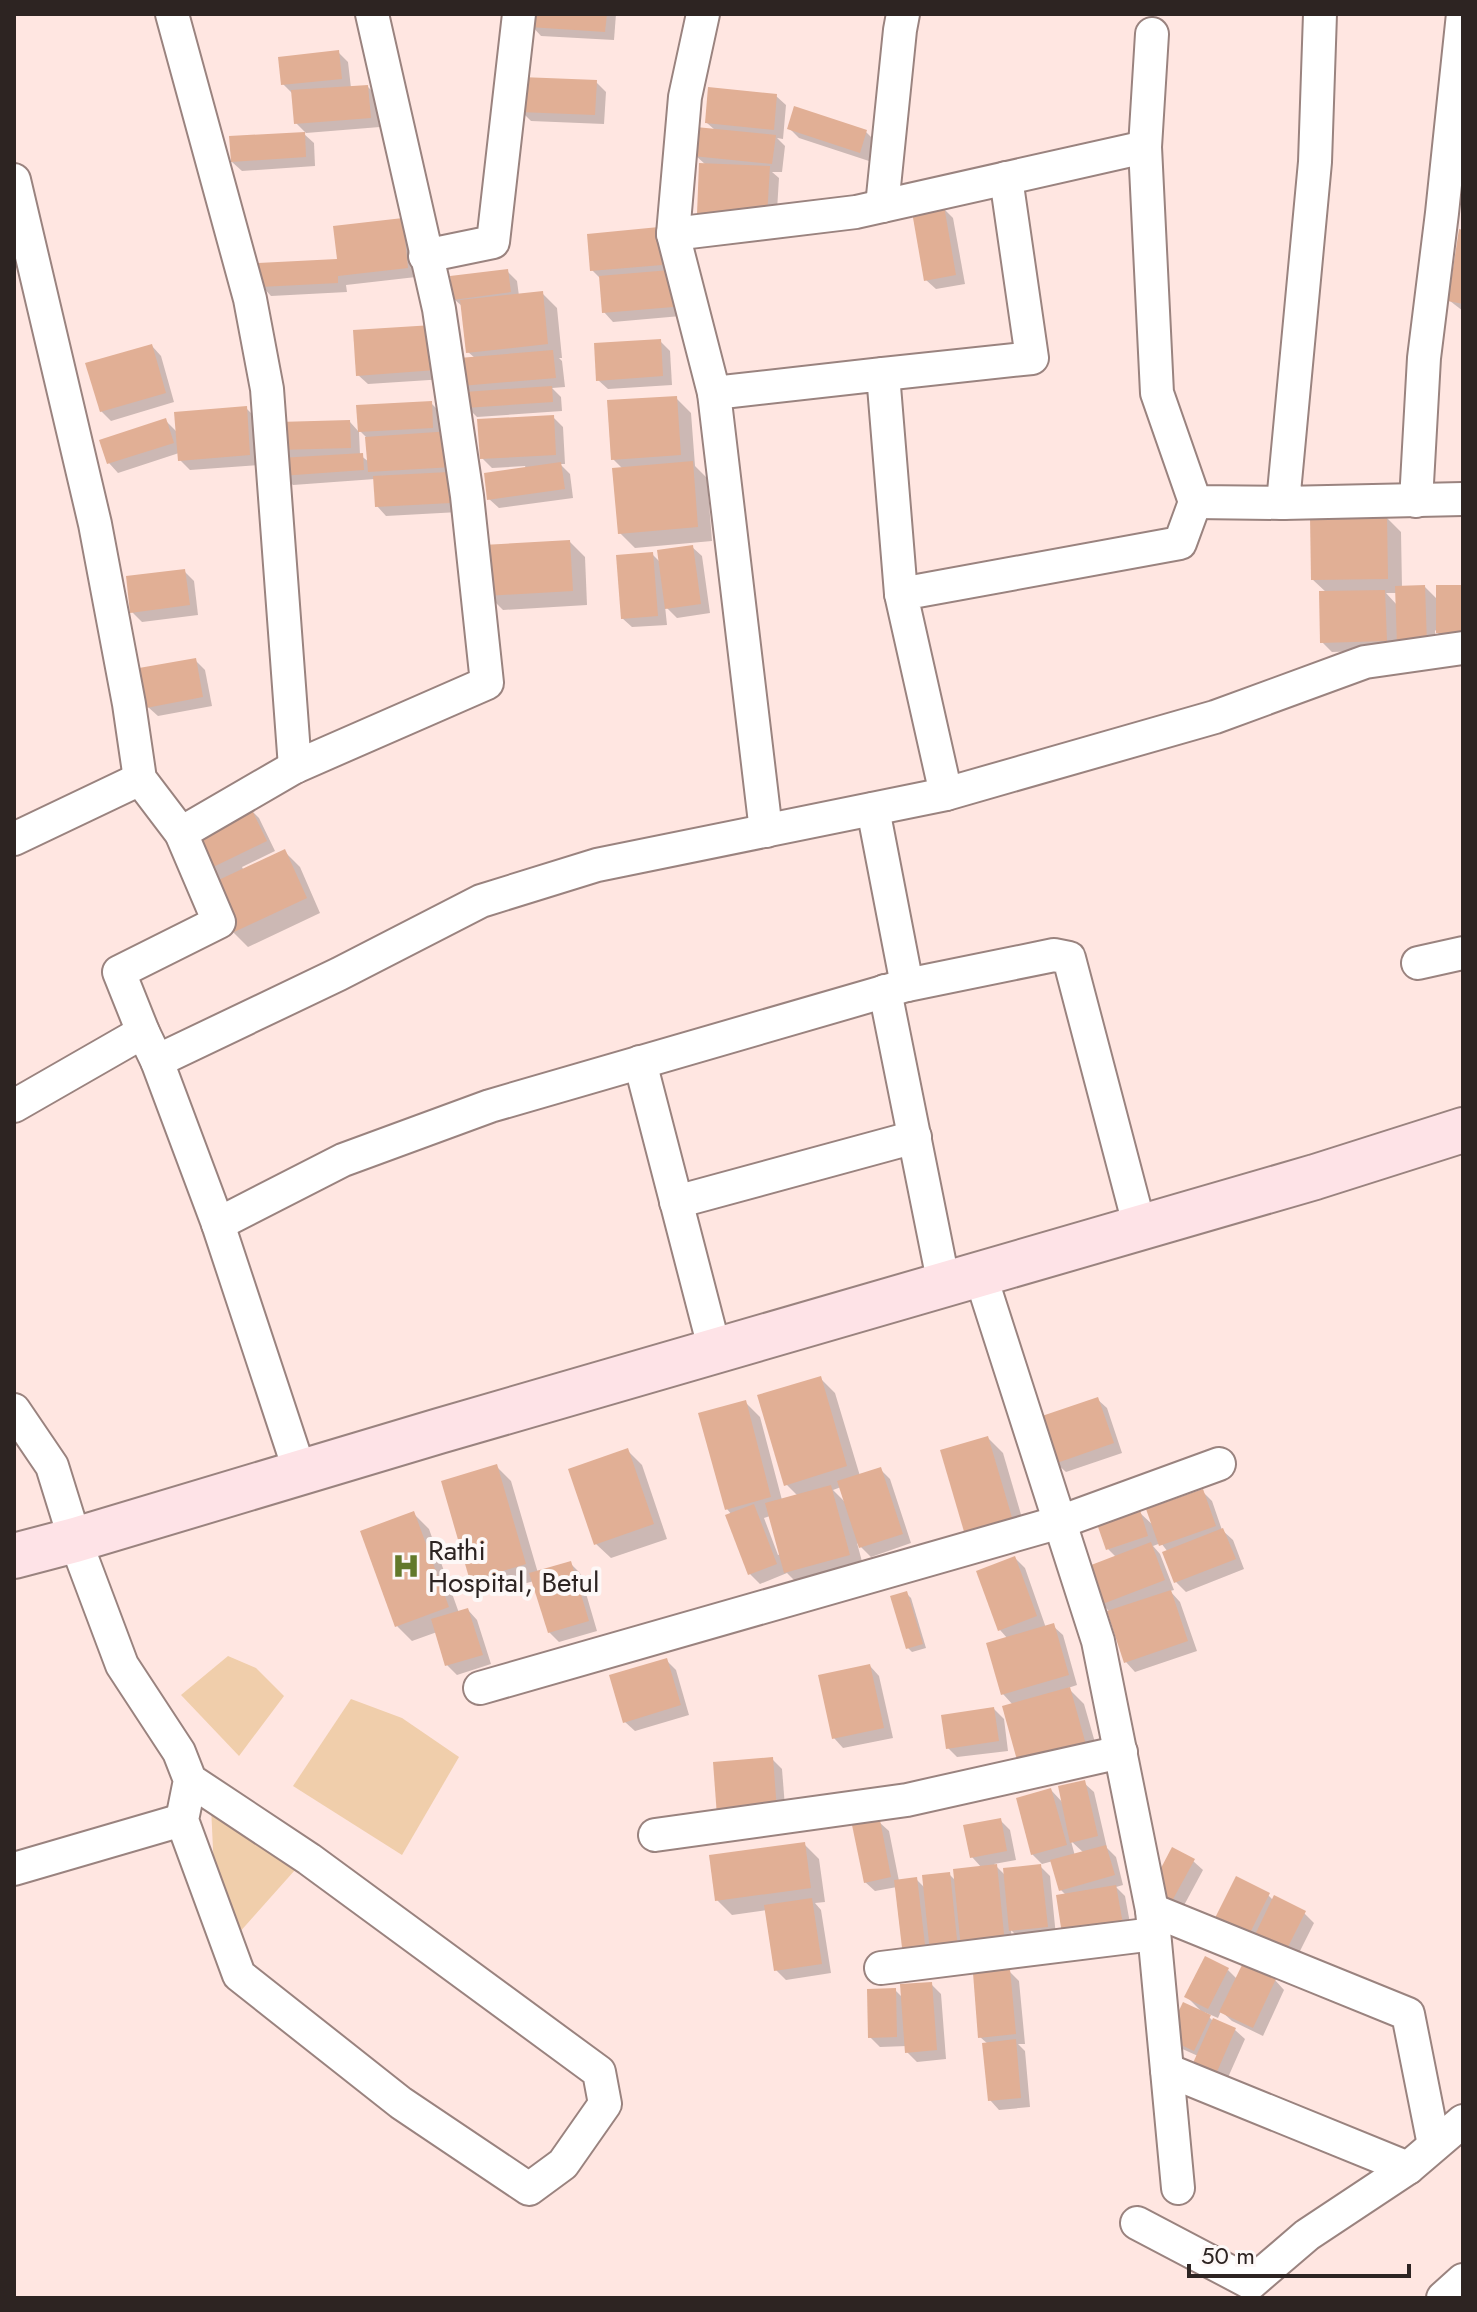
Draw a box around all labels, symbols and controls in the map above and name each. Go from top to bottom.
place label: Rathi Hospital, Betul [428,1530,599,1603]
hospital icon: Rathi Hospital, Betul [391,1551,421,1581]
scale bar [1189,2228,1409,2278]
text: 50 m [1201,2238,1255,2273]

